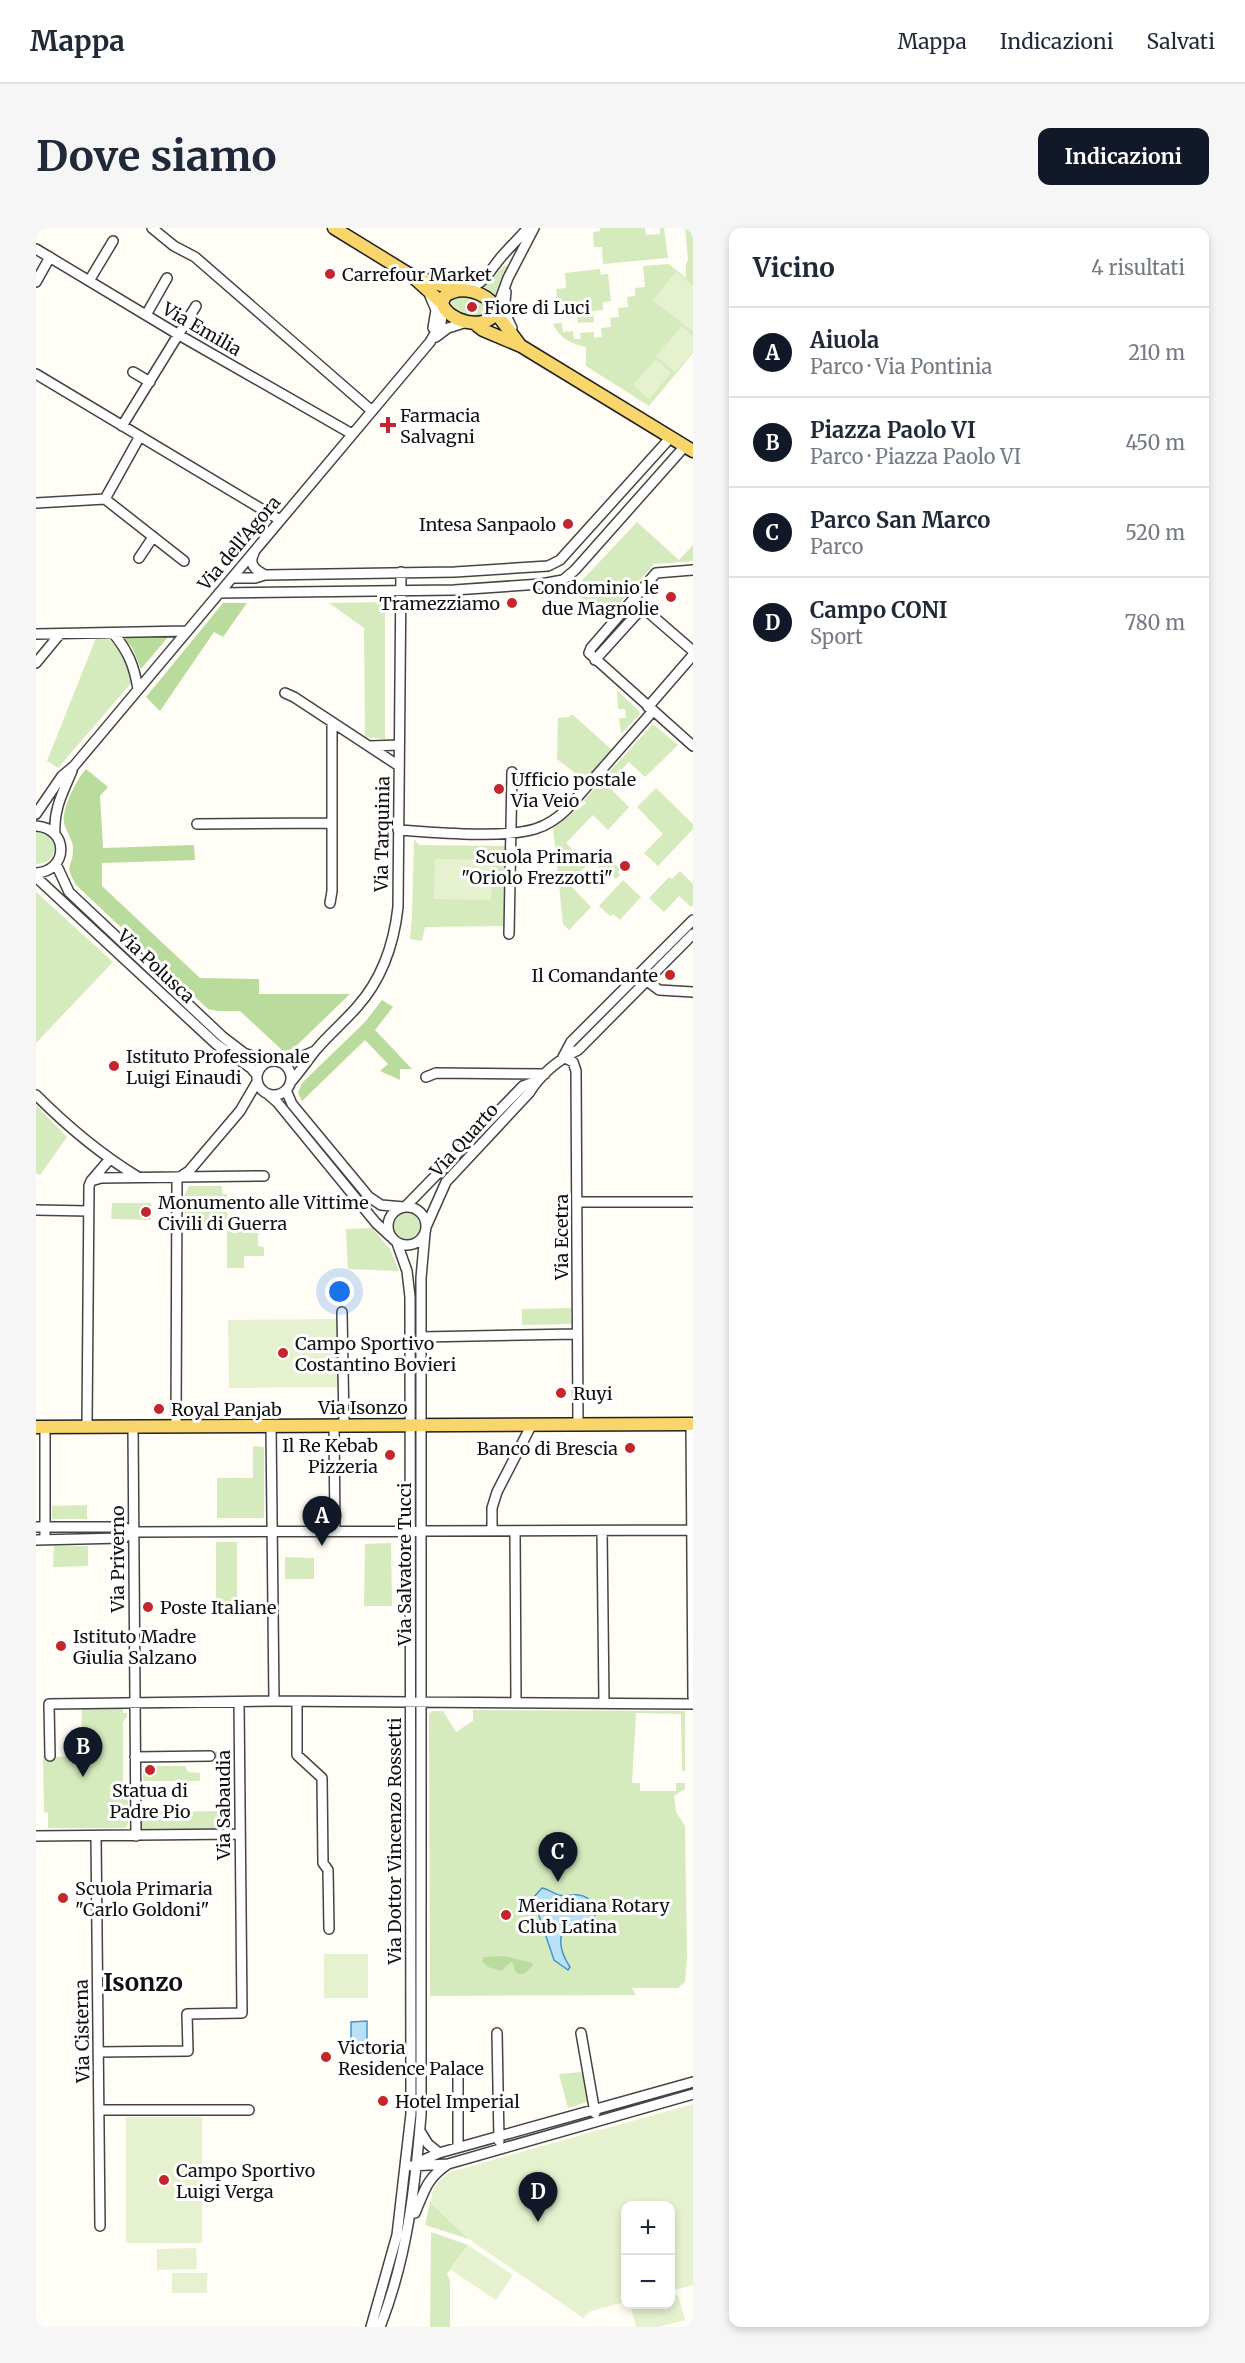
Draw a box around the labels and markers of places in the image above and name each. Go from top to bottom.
place label: Carrefour Market [342,263,492,286]
marker: Carrefour Market [323,267,337,281]
place label: Fiore di Luci [484,296,590,319]
marker: Fiore di Luci [465,300,479,314]
place label: Farmacia Salvagni [400,404,480,448]
marker: Farmacia Salvagni [381,418,395,432]
place label: Intesa Sanpaolo [419,513,556,536]
marker: Intesa Sanpaolo [561,517,575,531]
place label: Condominio le due Magnolie [533,576,659,620]
marker: Condominio le due Magnolie [664,590,678,604]
place label: Tramezziamo [379,592,500,615]
marker: Tramezziamo [505,596,519,610]
place label: Ufficio postale Via Veio [510,768,636,812]
marker: Ufficio postale Via Veio [492,782,506,796]
place label: Scuola Primaria "Oriolo Frezzotti" [461,845,613,889]
marker: Scuola Primaria "Oriolo Frezzotti" [618,859,632,873]
place label: Il Comandante [532,964,658,987]
marker: Il Comandante [663,968,677,982]
place label: Istituto Professionale Luigi Einaudi [126,1045,310,1089]
marker: Istituto Professionale Luigi Einaudi [107,1059,121,1073]
place label: Monumento alle Vittime Civili di Guerra [158,1191,369,1235]
marker: Monumento alle Vittime Civili di Guerra [139,1205,153,1219]
place label: Campo Sportivo Costantino Bovieri [295,1332,456,1376]
marker: Campo Sportivo Costantino Bovieri [276,1346,290,1360]
place label: Ruyi [573,1382,613,1405]
marker: Ruyi [554,1386,568,1400]
place label: Royal Panjab [171,1398,282,1421]
marker: Royal Panjab [152,1402,166,1416]
place label: Il Re Kebab Pizzeria [282,1434,378,1478]
place label: Banco di Brescia [477,1437,618,1460]
marker: Banco di Brescia [623,1441,637,1455]
marker: Il Re Kebab Pizzeria [383,1448,397,1462]
pin: A [302,1496,342,1546]
place label: Poste Italiane [160,1596,276,1619]
marker: Poste Italiane [141,1600,155,1614]
place label: Istituto Madre Giulia Salzano [73,1625,197,1669]
marker: Istituto Madre Giulia Salzano [54,1639,68,1653]
pin: B [64,1728,102,1777]
marker: Statua di Padre Pio [143,1763,157,1777]
place label: Statua di Padre Pio [110,1779,190,1823]
pin: C [538,1832,578,1882]
place label: Scuola Primaria "Carlo Goldoni" [75,1877,213,1921]
marker: Scuola Primaria "Carlo Goldoni" [56,1891,70,1905]
place label: Meridiana Rotary Club Latina [518,1894,670,1938]
marker: Meridiana Rotary Club Latina [499,1908,513,1922]
place label: Victoria Residence Palace [337,2036,484,2080]
marker: Victoria Residence Palace [319,2050,333,2064]
place label: Hotel Imperial [395,2090,520,2113]
marker: Hotel Imperial [376,2094,390,2108]
place label: Campo Sportivo Luigi Verga [176,2159,315,2203]
pin: D [518,2172,558,2222]
marker: Campo Sportivo Luigi Verga [157,2173,171,2187]

